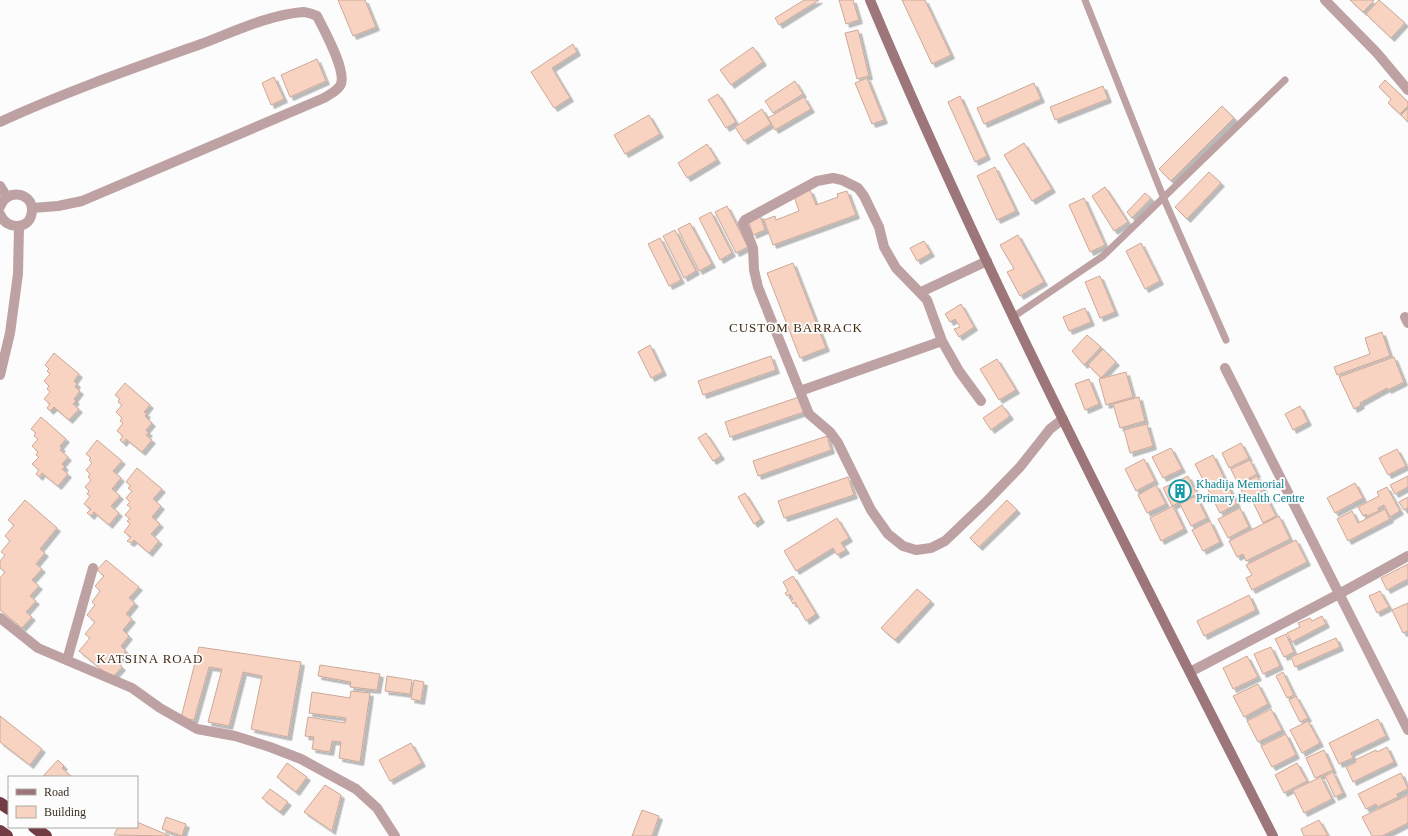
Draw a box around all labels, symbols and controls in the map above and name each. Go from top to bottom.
district label: CUSTOM BARRACK [729,320,863,335]
place label: Khadija Memorial Primary Health Centre [1196,477,1305,505]
building icon: Khadija Memorial Primary Health Centre [1167,478,1193,504]
district label: KATSINA ROAD [97,651,203,666]
legend [8,776,138,828]
text: Road [44,785,69,799]
text: Building [44,805,86,819]

